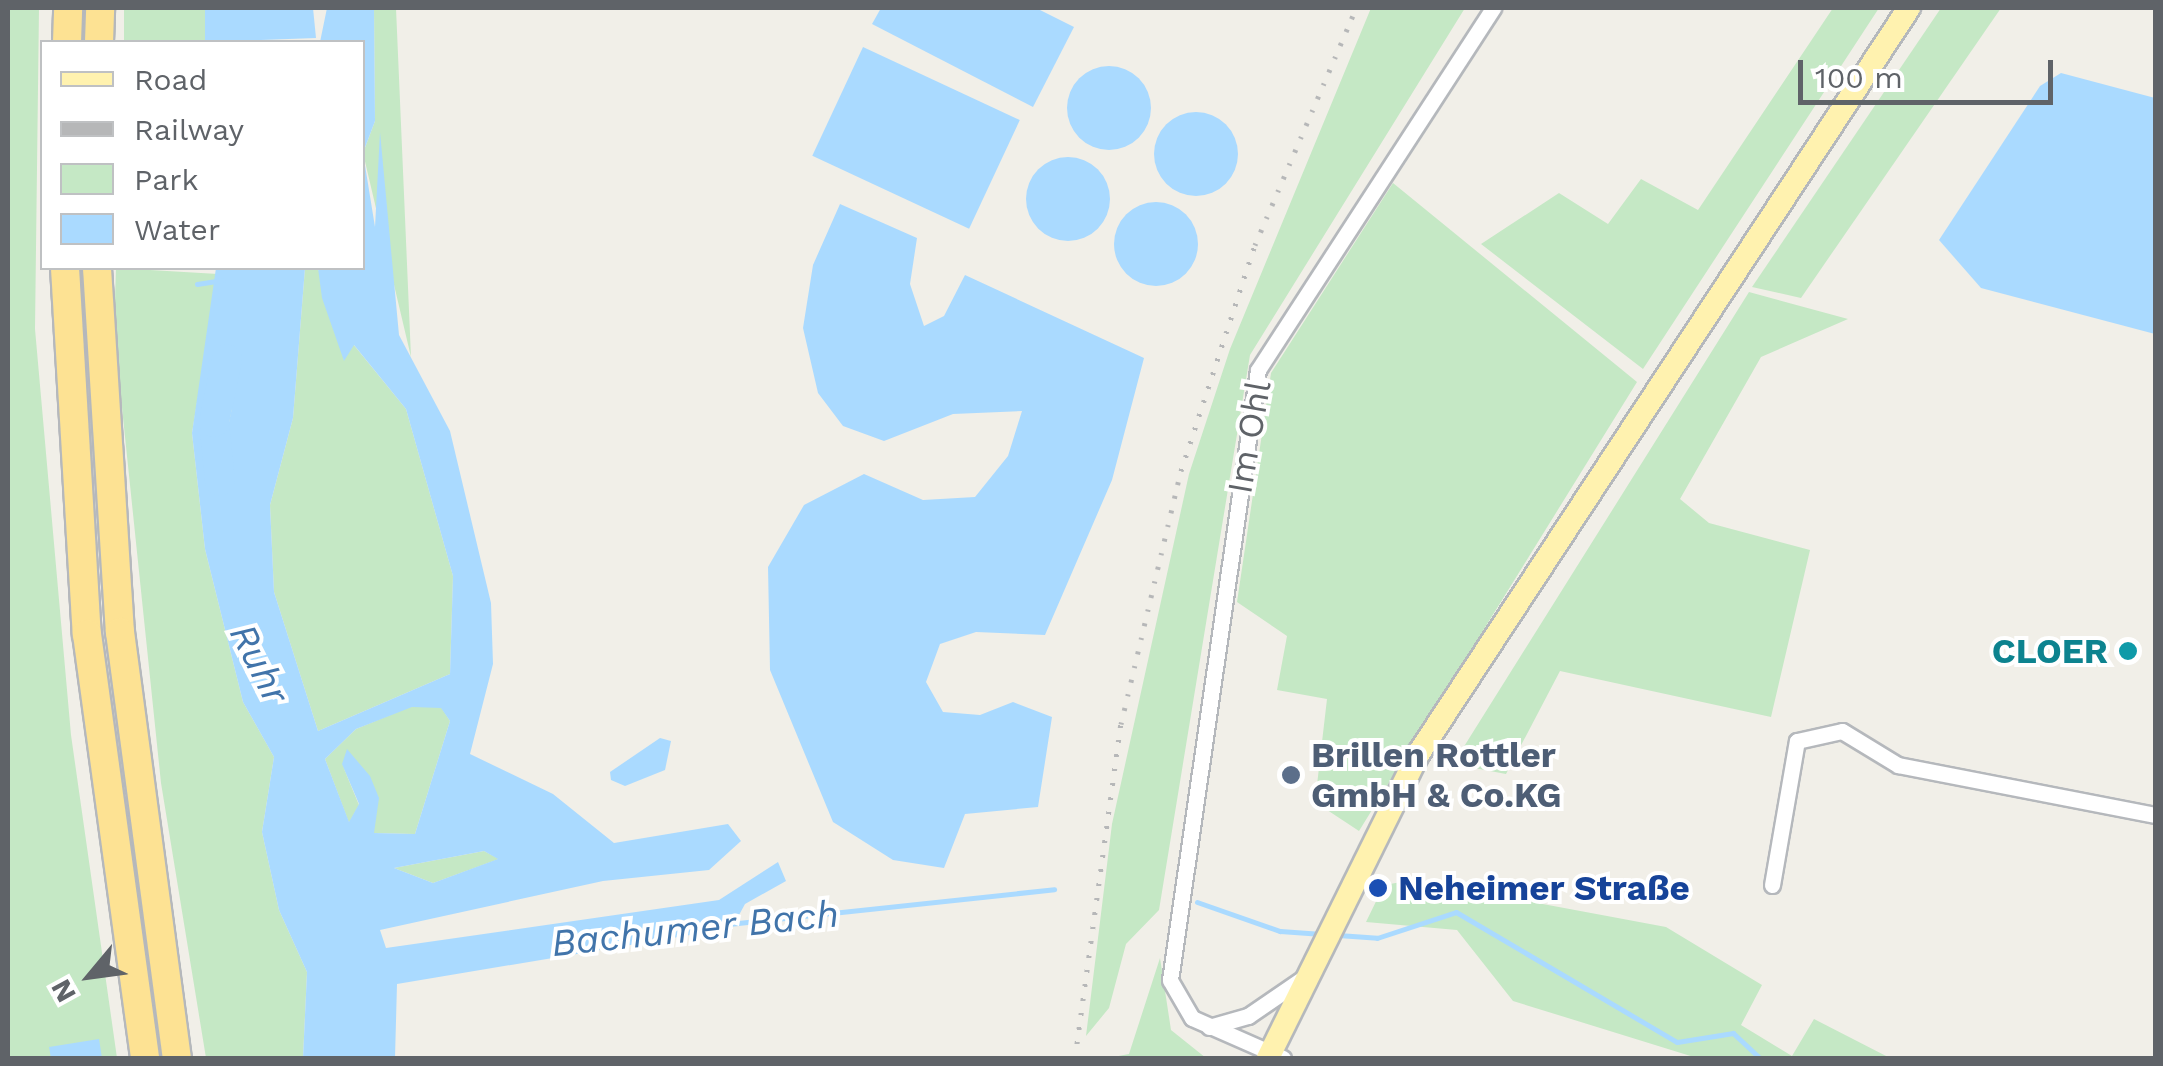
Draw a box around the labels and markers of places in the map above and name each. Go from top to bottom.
place label: CLOER [1992,630,2108,672]
marker: CLOER [2117,640,2139,662]
place label: Brillen Rottler GmbH & Co.KG [1311,734,1562,816]
marker: Brillen Rottler GmbH & Co.KG [1280,764,1302,786]
place label: Neheimer Straße [1398,867,1690,909]
marker: Neheimer Straße [1367,877,1389,899]

